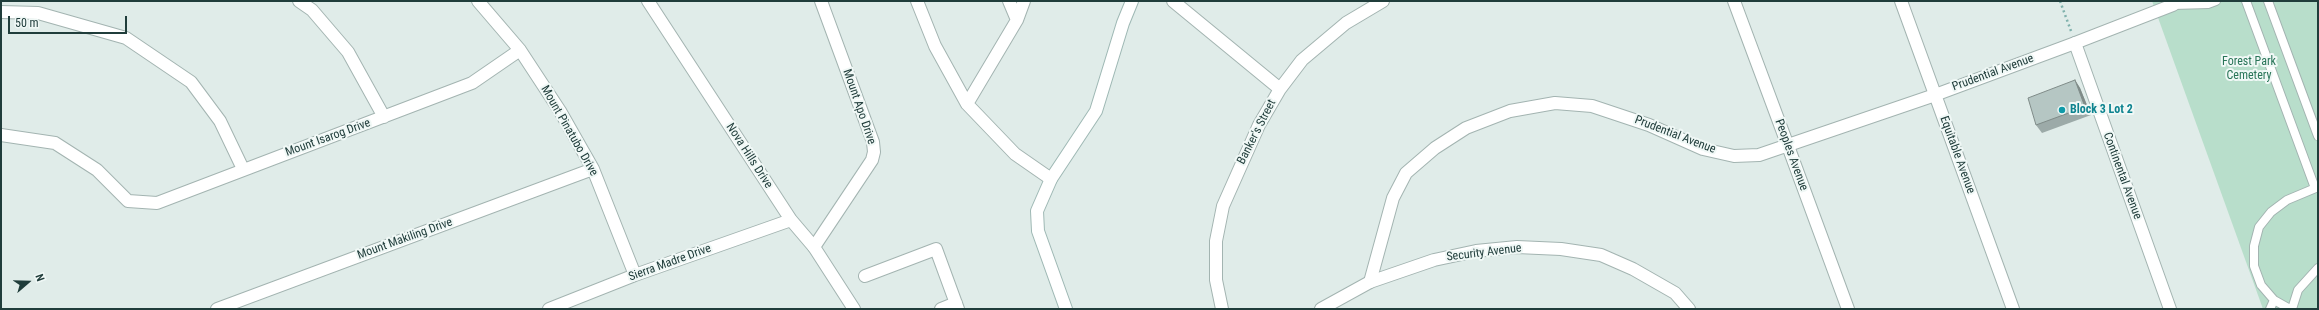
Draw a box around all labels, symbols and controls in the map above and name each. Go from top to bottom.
scale bar [10,8,129,34]
text: 50 m [15,16,39,30]
street label: Prudential Avenue [1950,52,2036,94]
park label: Forest Park Cemetery [2222,55,2276,83]
street label: Mount Apo Drive [839,68,879,146]
street label: Mount Pinatubo Drive [537,83,601,179]
street label: Banker's Street [1235,97,1279,167]
place label: Block 3 Lot 2 [2070,103,2133,117]
marker: Block 3 Lot 2 [2057,105,2067,115]
street label: Prudential Avenue [1632,113,1718,157]
street label: Equitable Avenue [1936,114,1978,196]
street label: Mount Isarog Drive [284,116,372,160]
street label: Peoples Avenue [1771,117,1811,193]
street label: Nova Hills Drive [723,121,775,191]
street label: Continental Avenue [2100,131,2144,221]
street label: Mount Makiling Drive [356,215,454,263]
street label: Sierra Madre Drive [627,241,713,285]
street label: Security Avenue [1446,241,1522,265]
north arrow [8,262,48,302]
text: N [32,272,47,283]

